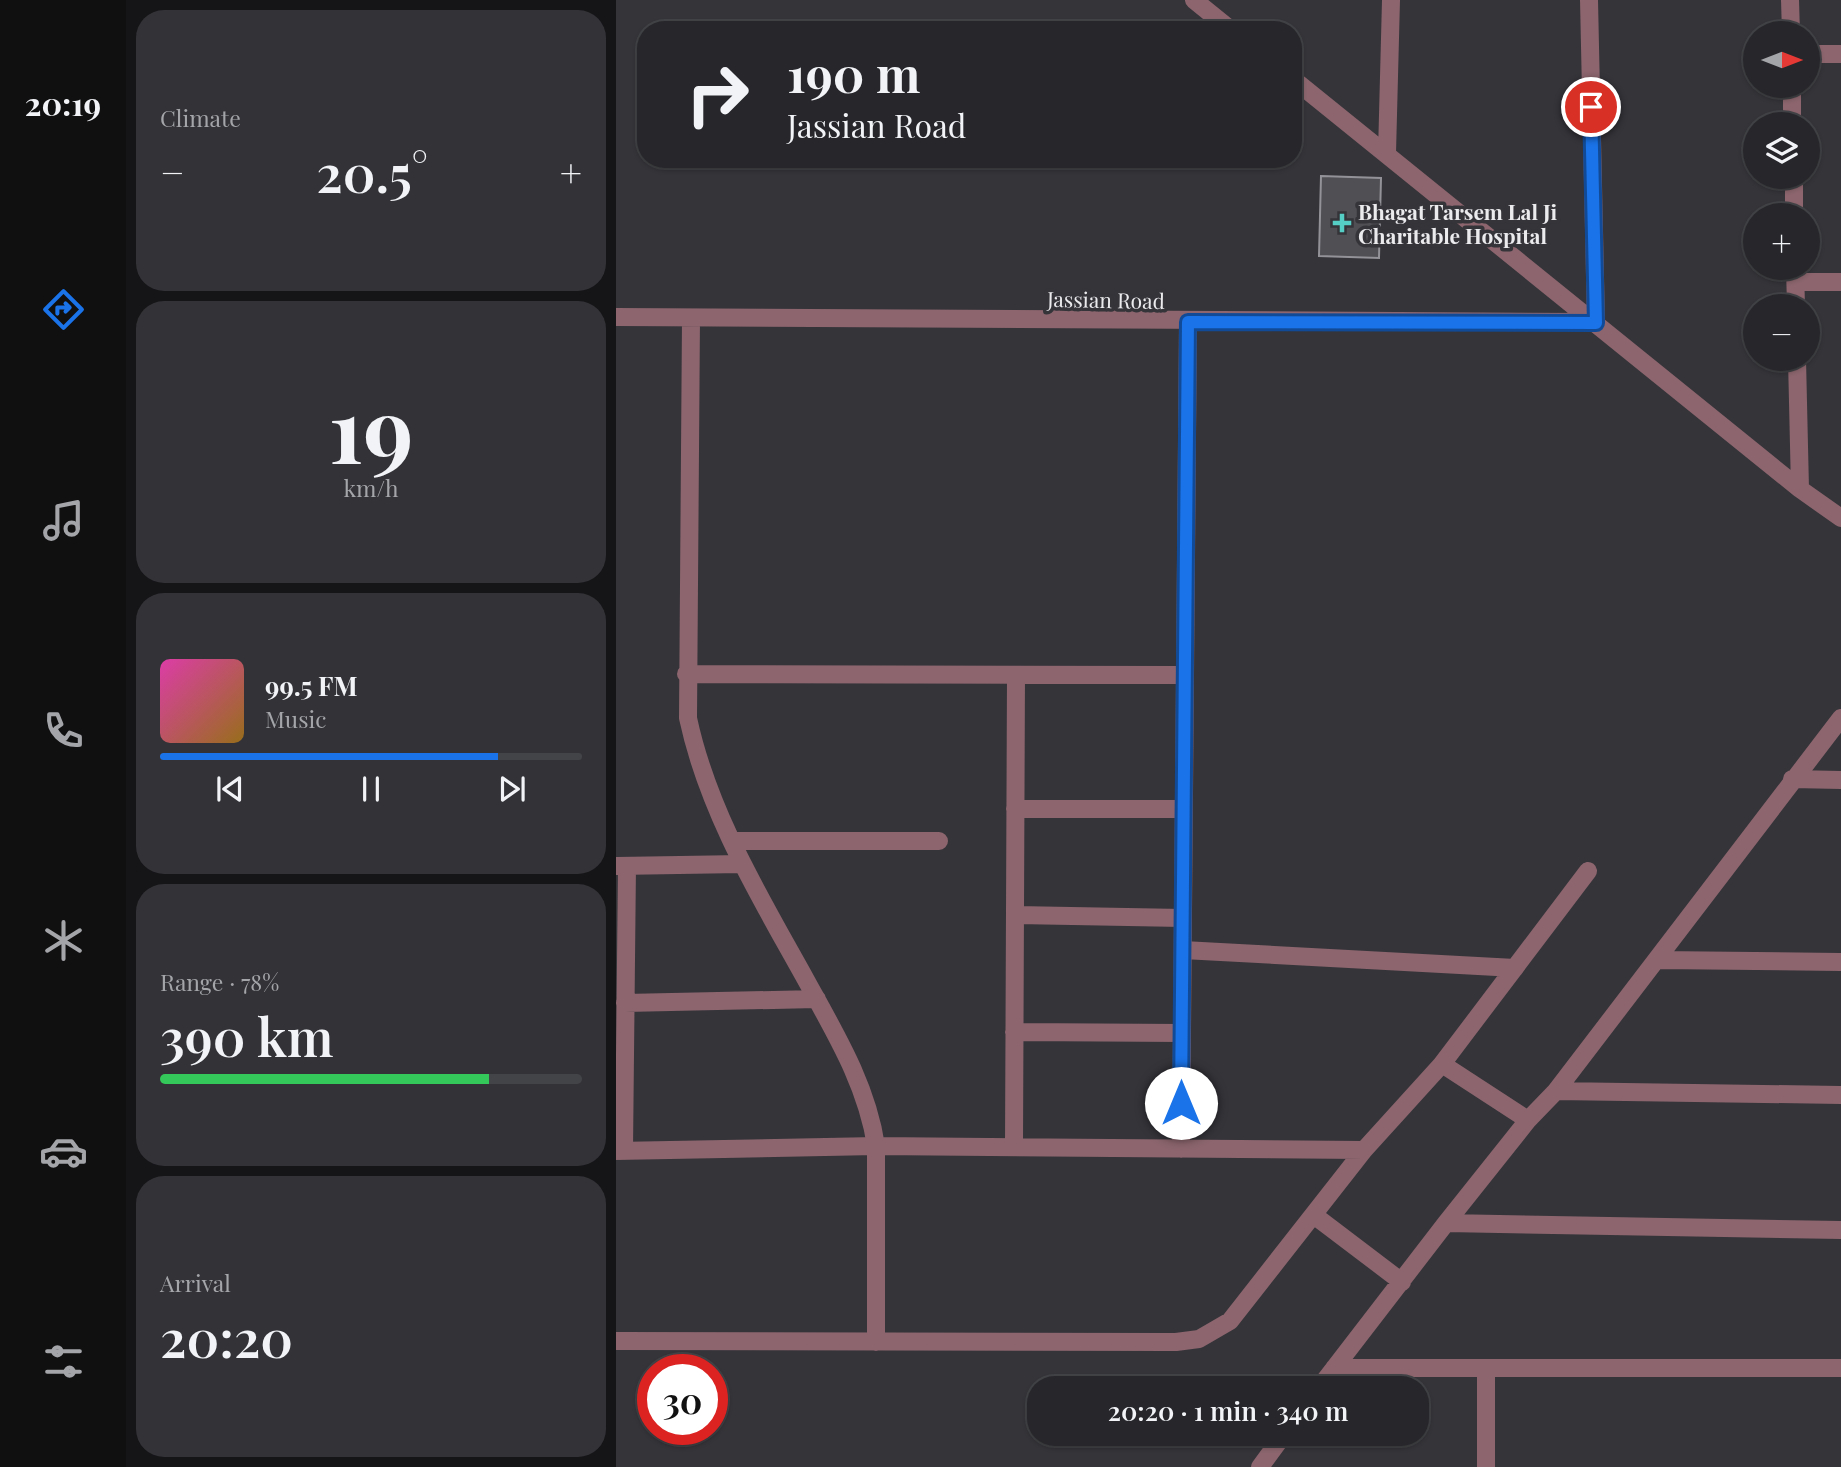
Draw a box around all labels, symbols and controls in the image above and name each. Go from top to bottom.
north arrow [1743,21,1820,98]
map controls [1743,21,1820,371]
text: 190 m [787,40,920,105]
icon: right [672,49,763,140]
pin [1561,77,1621,137]
text: 20:19 [25,81,101,124]
icon: arrive [1572,88,1610,126]
text: Climate [160,102,241,133]
text: Jassian Road [787,103,966,146]
button: layers [1743,112,1820,189]
text: 20.5° [316,137,428,206]
text: − [160,146,185,197]
text: + [560,146,582,197]
place label: Bhagat Tarsem Lal Ji Charitable Hospital [1358,197,1557,249]
button: + [1743,203,1820,280]
marker: Bhagat Tarsem Lal Ji Charitable Hospital [1332,213,1352,233]
street label: Jassian Road [1046,284,1165,314]
icon: directions [39,285,88,334]
button: − [1743,294,1820,371]
text: 19 [328,366,414,487]
text: km/h [343,472,399,503]
icon: music [39,496,88,545]
text: 99.5 FM [265,668,358,703]
text: Music [265,703,326,734]
icon: phone [39,706,88,755]
icon: previous [211,770,249,808]
icon: pause [352,770,390,808]
icon: next [493,770,531,808]
icon: climate [39,916,88,965]
text: Range · 78% [160,966,279,997]
text: 390 km [160,1001,334,1070]
position arrow [1144,1066,1218,1140]
icon: car [39,1127,88,1176]
text: Arrival [160,1267,231,1298]
text: 20:20 [160,1302,293,1371]
icon: filters [39,1337,88,1386]
speed limit sign: 30 [637,1354,728,1445]
text: 20:20 · 1 min · 340 m [1108,1393,1348,1428]

